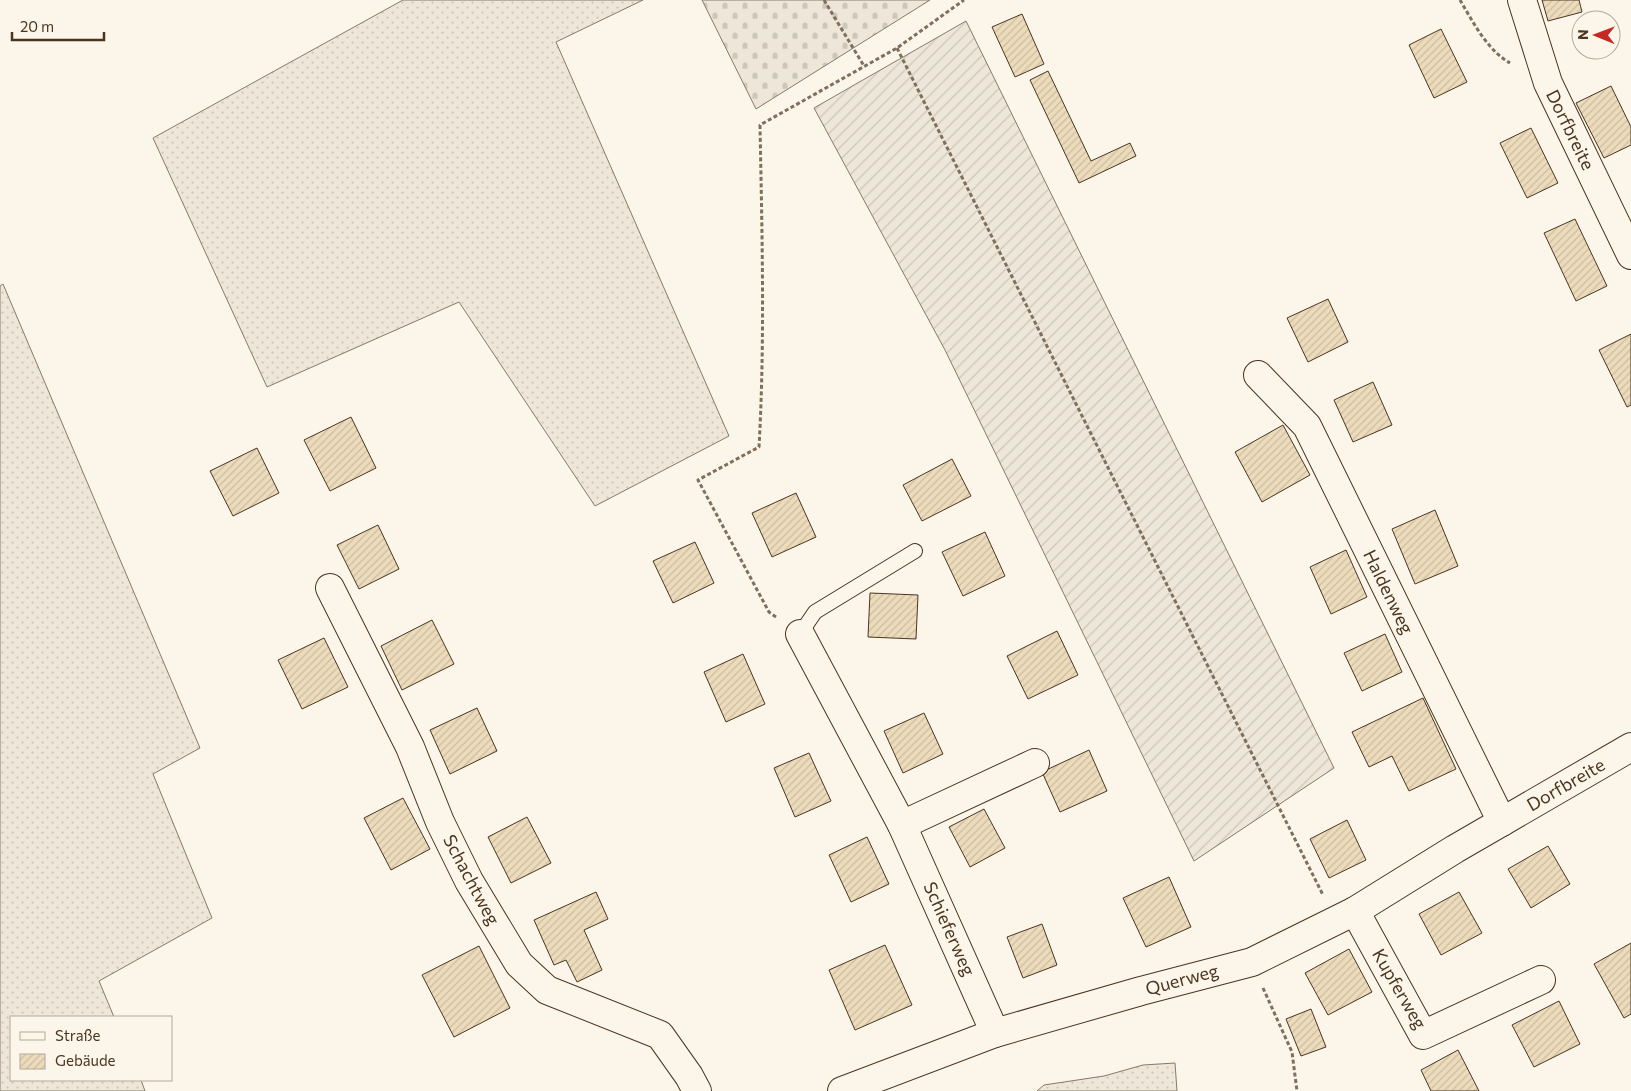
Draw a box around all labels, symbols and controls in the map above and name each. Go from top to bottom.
scale bar [12,10,105,42]
north arrow [1571,10,1621,60]
text: 20 m [20,17,54,35]
text: N [1574,29,1591,40]
street label: Dorfbreite [1542,86,1600,173]
street label: Haldenweg [1359,546,1419,637]
street label: Dorfbreite [1522,753,1609,815]
street label: Schachtweg [439,831,505,929]
street label: Schieferweg [919,878,980,979]
street label: Kupferweg [1368,944,1432,1033]
street label: Querweg [1143,959,1221,999]
legend [10,1016,172,1081]
text: Straße [55,1026,101,1044]
text: Gebäude [55,1051,116,1069]

